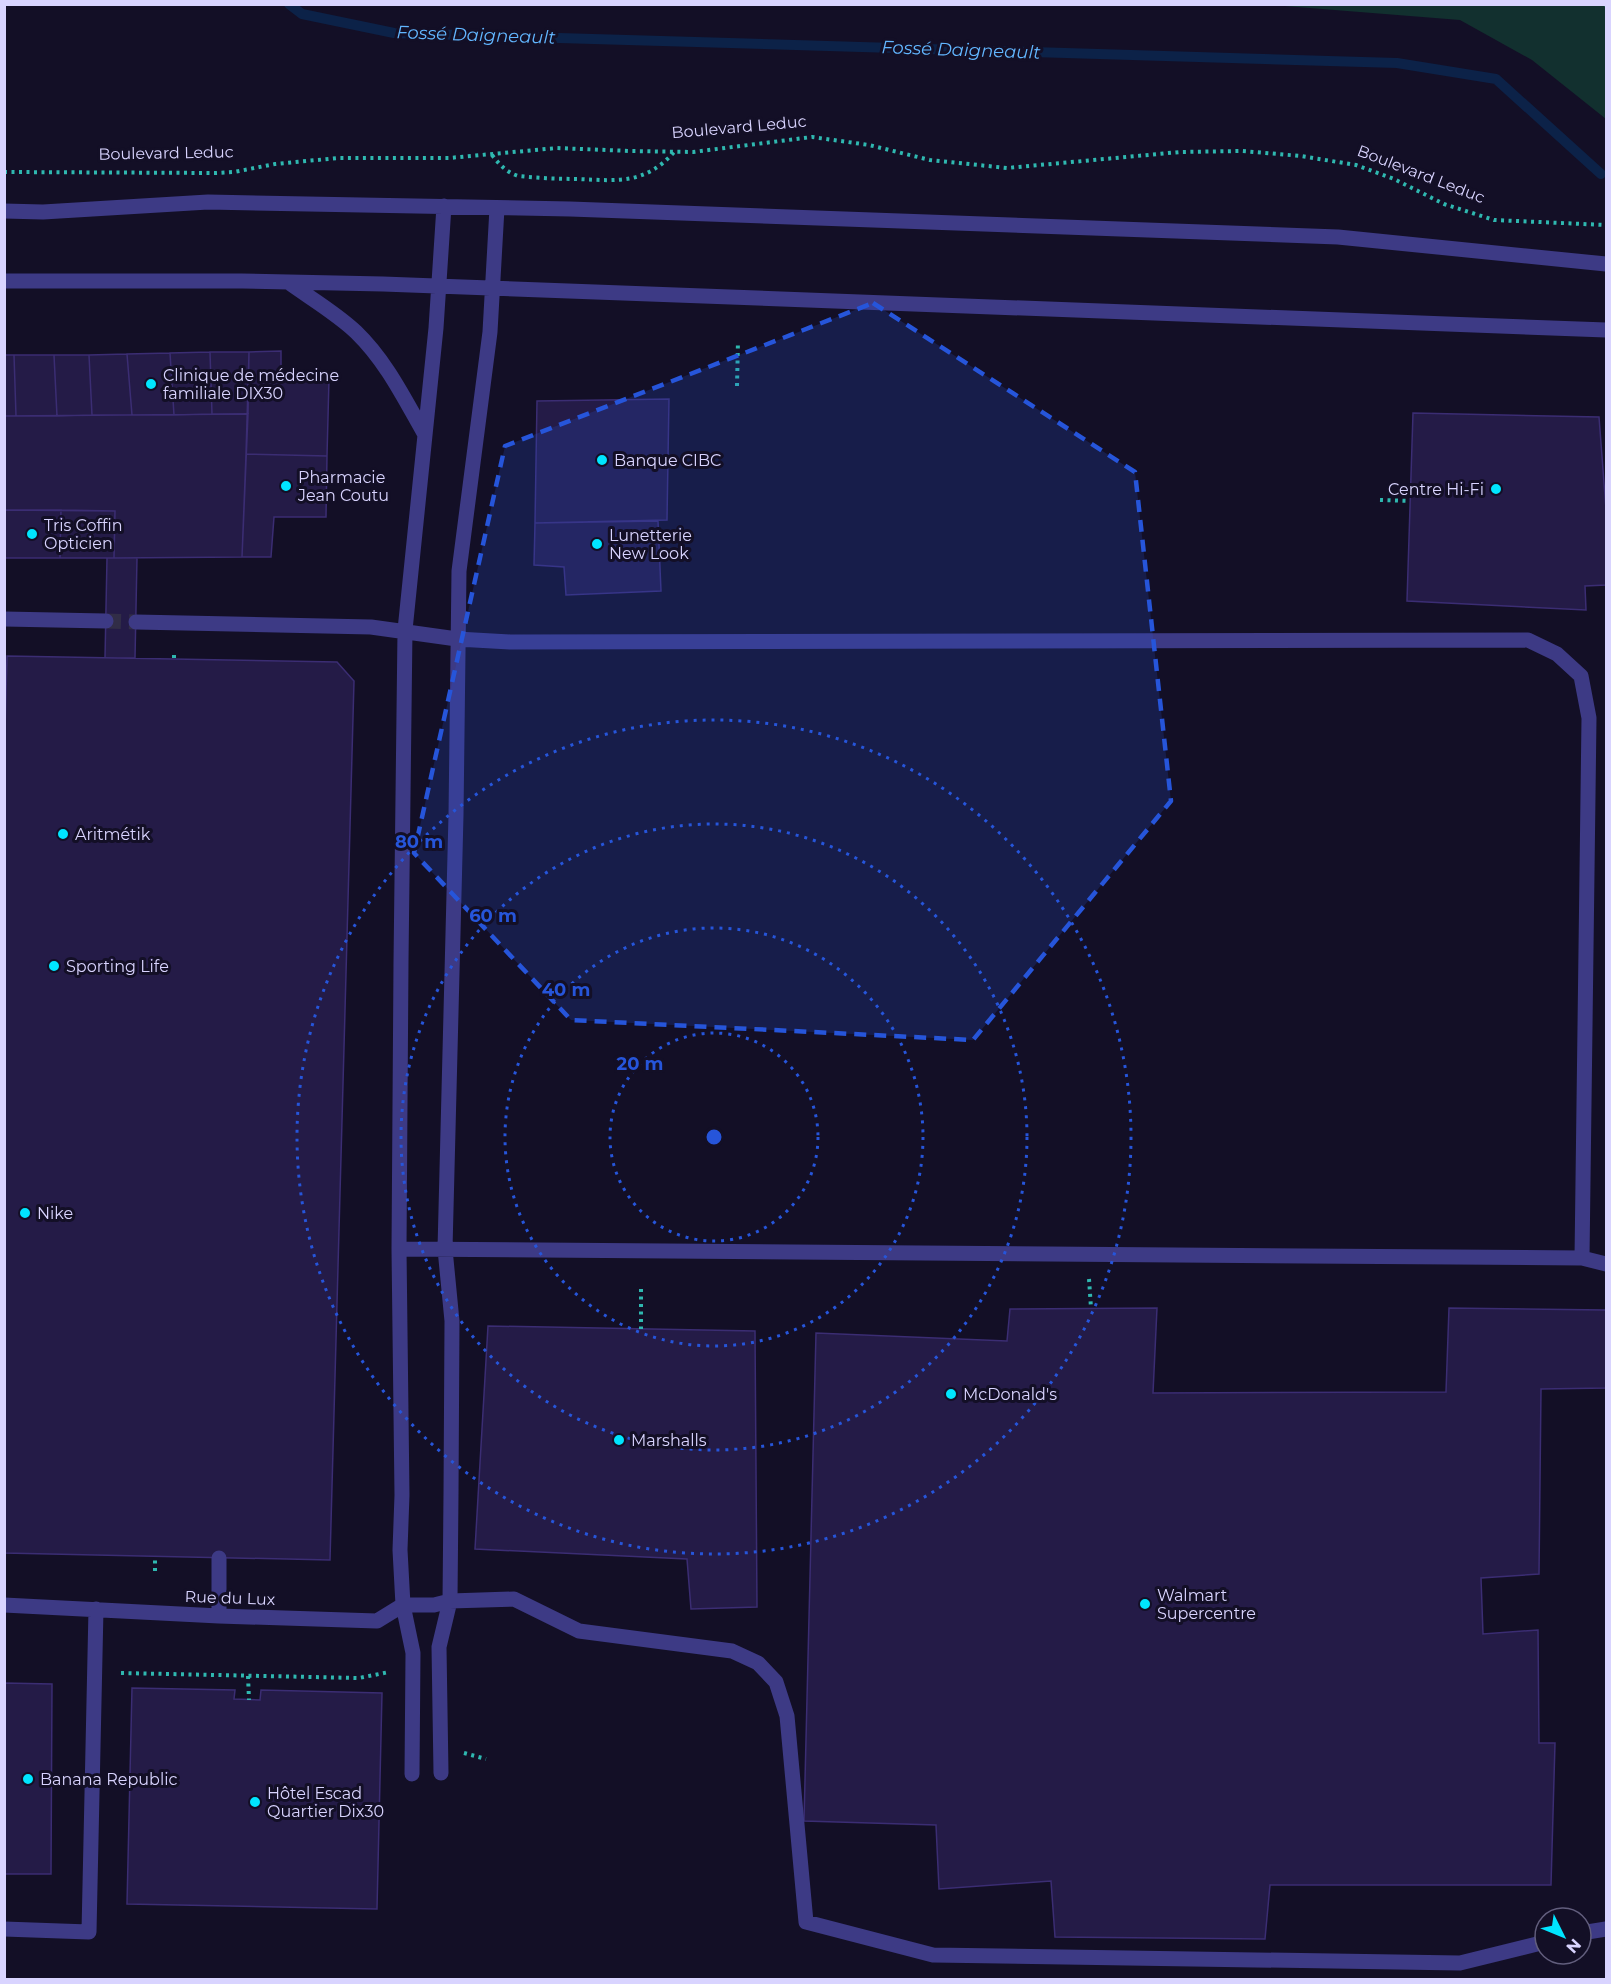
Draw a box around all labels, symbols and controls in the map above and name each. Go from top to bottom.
water label: Fossé Daigneault [396,21,557,49]
water label: Fossé Daigneault [881,36,1042,64]
street label: Boulevard Leduc [671,112,807,142]
street label: Boulevard Leduc [1354,141,1488,207]
street label: Boulevard Leduc [98,142,234,164]
place label: Clinique de médecine familiale DIX30 [163,366,339,403]
marker: Clinique de médecine familiale DIX30 [144,377,158,391]
place label: Banque CIBC [614,451,721,470]
marker: Banque CIBC [595,453,609,467]
place label: Pharmacie Jean Coutu [297,468,389,505]
marker: Pharmacie Jean Coutu [279,479,293,493]
place label: Centre Hi-Fi [1388,480,1484,499]
marker: Centre Hi-Fi [1489,482,1503,496]
place label: Tris Coffin Opticien [44,516,123,553]
place label: Lunetterie New Look [609,526,692,563]
marker: Tris Coffin Opticien [25,527,39,541]
marker: Lunetterie New Look [590,537,604,551]
place label: Aritmétik [75,825,151,844]
marker: Aritmétik [56,827,70,841]
text: 80 m [395,831,443,853]
text: 60 m [469,905,517,927]
place label: Sporting Life [66,957,169,976]
marker: Sporting Life [47,959,61,973]
text: 40 m [542,979,590,1001]
text: 20 m [617,1053,663,1075]
centre of rings [704,1127,724,1147]
place label: Nike [37,1204,73,1223]
marker: Nike [18,1206,32,1220]
place label: McDonald's [963,1385,1057,1404]
marker: McDonald's [944,1387,958,1401]
place label: Marshalls [631,1431,707,1450]
marker: Marshalls [612,1433,626,1447]
place label: Walmart Supercentre [1157,1586,1256,1623]
street label: Rue du Lux [184,1587,276,1609]
marker: Walmart Supercentre [1138,1597,1152,1611]
place label: Banana Republic [40,1770,178,1789]
marker: Banana Republic [21,1772,35,1786]
place label: Hôtel Escad Quartier Dix30 [267,1784,384,1821]
marker: Hôtel Escad Quartier Dix30 [248,1795,262,1809]
north arrow [1533,1906,1593,1966]
text: N [1562,1935,1585,1957]

